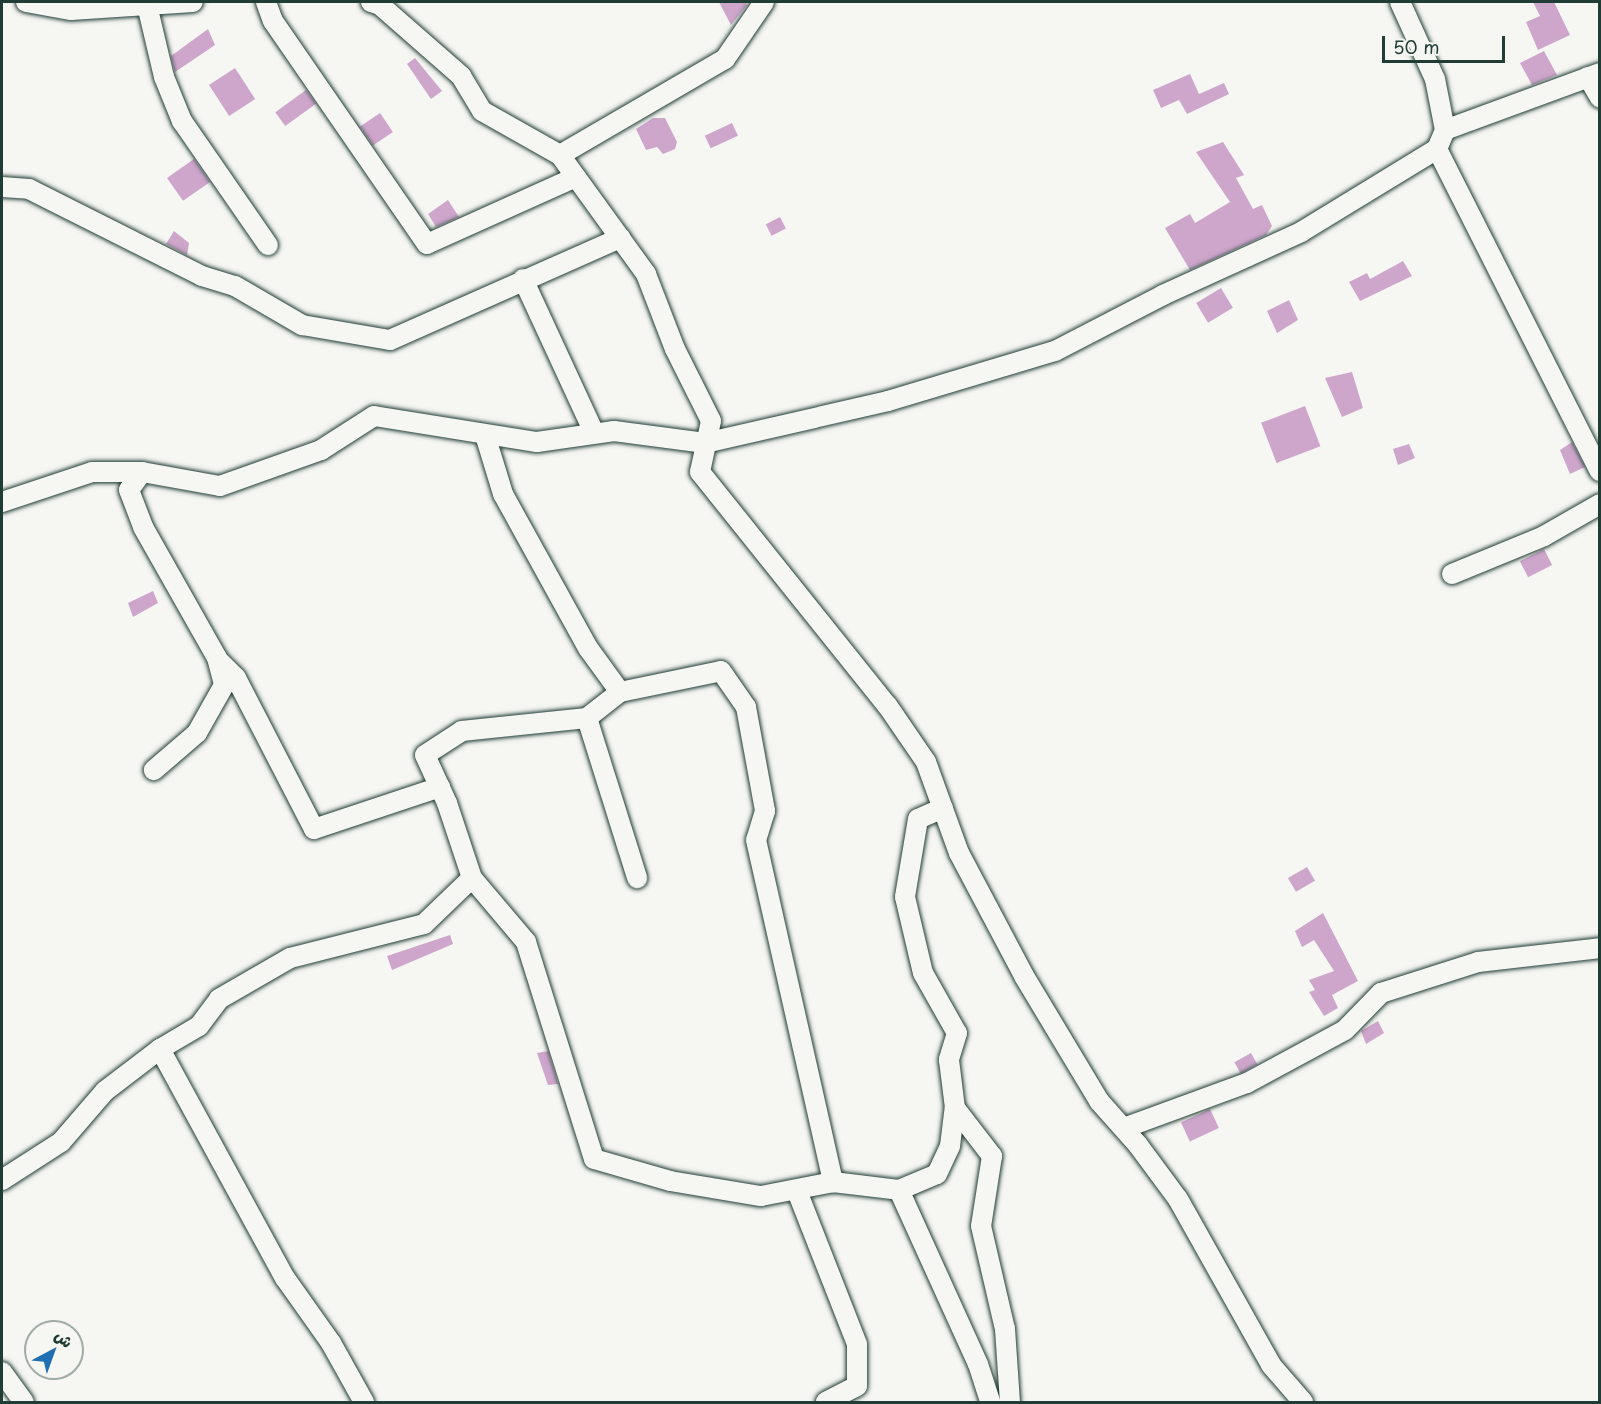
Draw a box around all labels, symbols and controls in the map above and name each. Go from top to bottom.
scale bar [1385,24,1508,62]
text: 50 m [1393,33,1440,60]
north arrow [24,1320,84,1380]
text: ش [50,1323,79,1353]

